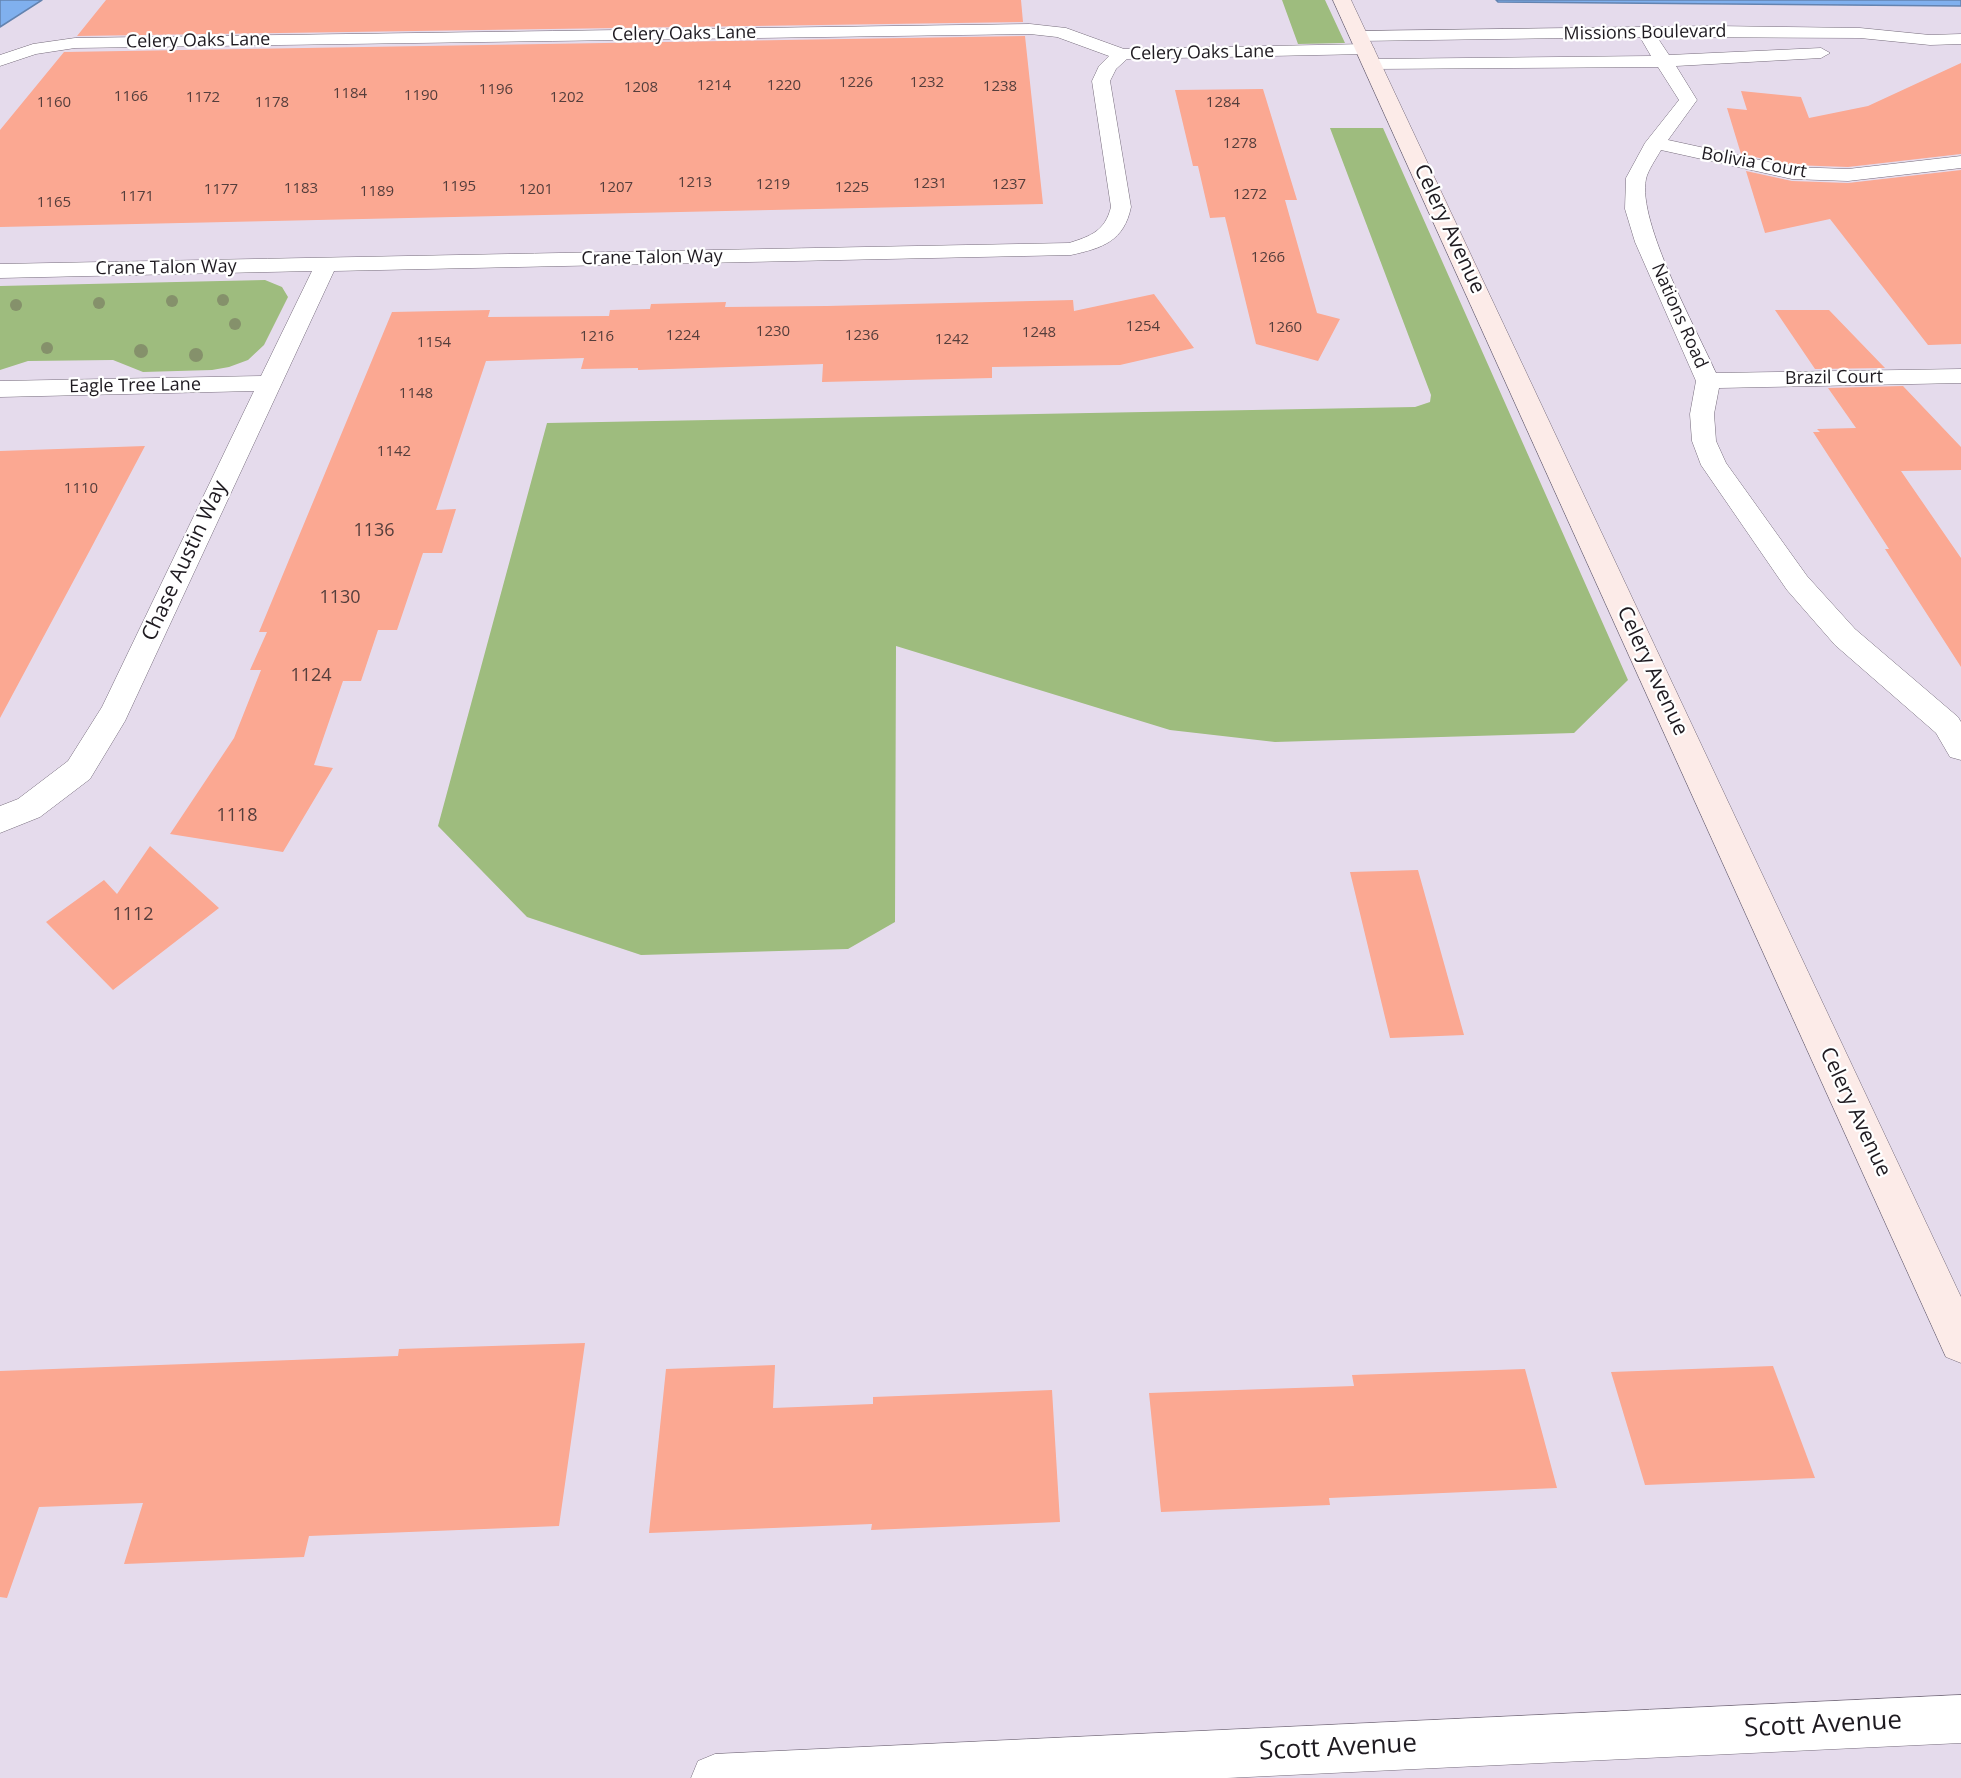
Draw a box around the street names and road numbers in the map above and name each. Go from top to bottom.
street label: Missions Boulevard [1563,21,1727,45]
street label: Celery Oaks Lane [612,22,756,46]
street label: Celery Oaks Lane [126,29,270,53]
street label: Celery Oaks Lane [1130,41,1274,65]
street label: Bolivia Court [1700,143,1808,183]
street label: Celery Avenue [1408,160,1490,298]
street label: Crane Talon Way [581,246,723,270]
street label: Crane Talon Way [95,256,237,280]
street label: Nations Road [1646,260,1712,372]
street label: Brazil Court [1785,366,1883,390]
street label: Eagle Tree Lane [69,374,201,398]
street label: Chase Austin Way [137,477,233,645]
street label: Celery Avenue [1611,602,1693,740]
street label: Celery Avenue [1814,1043,1896,1181]
street label: Scott Avenue [1743,1705,1903,1745]
street label: Scott Avenue [1258,1728,1418,1768]

